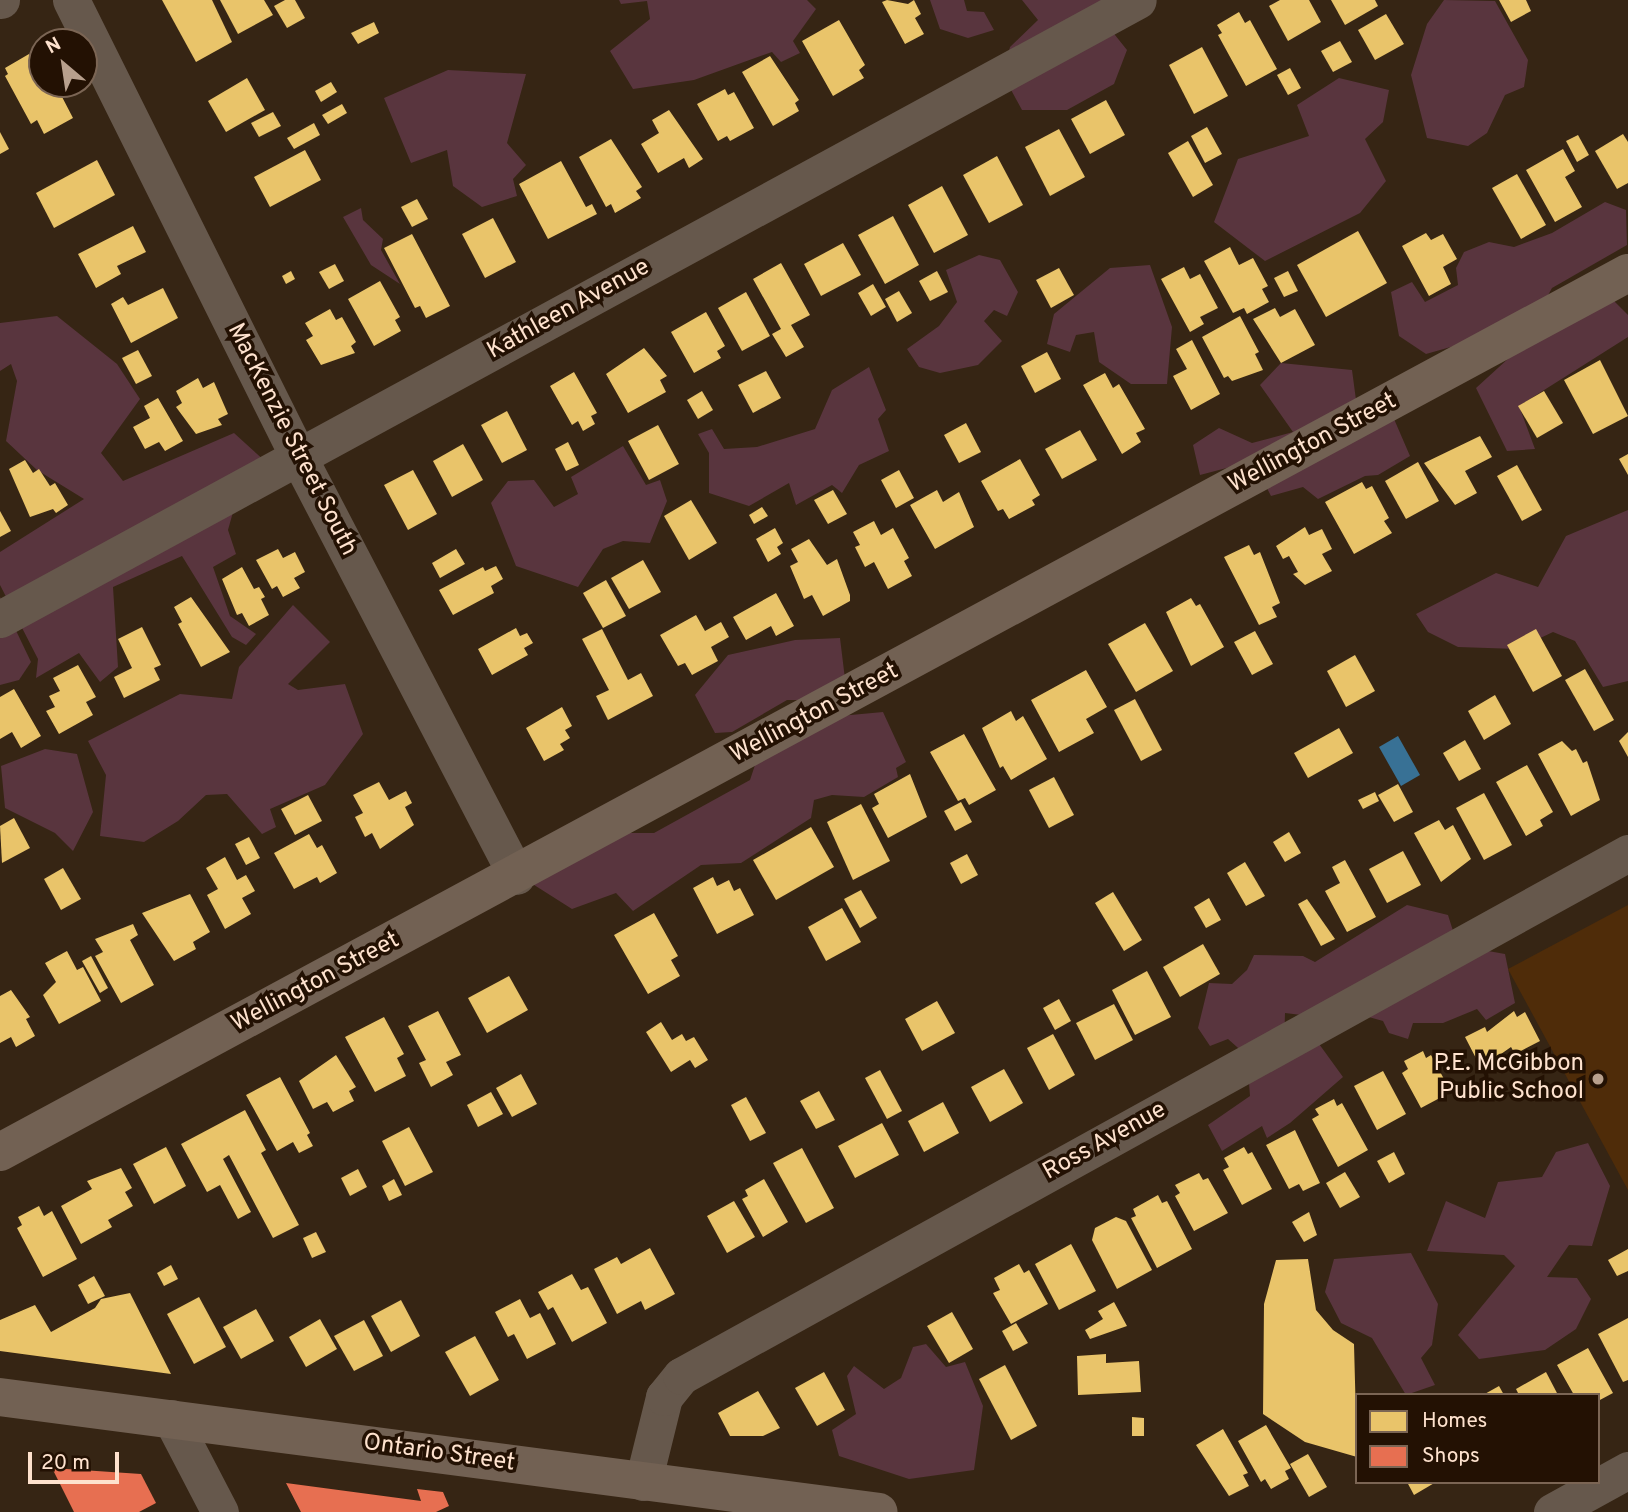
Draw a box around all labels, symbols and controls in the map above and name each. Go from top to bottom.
north arrow [28,28,98,98]
text: N [42,33,66,60]
street label: Kathleen Avenue [482,253,656,367]
street label: MacKenzie Street South [220,319,362,561]
street label: Wellington Street [1224,388,1402,500]
street label: Wellington Street [726,658,904,770]
street label: Wellington Street [227,927,405,1039]
place label: P.E. McGibbon Public School [1434,1051,1584,1107]
marker: P.E. McGibbon Public School [1590,1071,1606,1087]
street label: Ross Avenue [1038,1096,1172,1188]
legend [1355,1393,1600,1484]
text: Homes [1422,1408,1487,1435]
street label: Ontario Street [361,1429,517,1479]
scale bar [32,1438,122,1482]
text: Shops [1422,1443,1480,1470]
text: 20 m [41,1450,90,1477]

